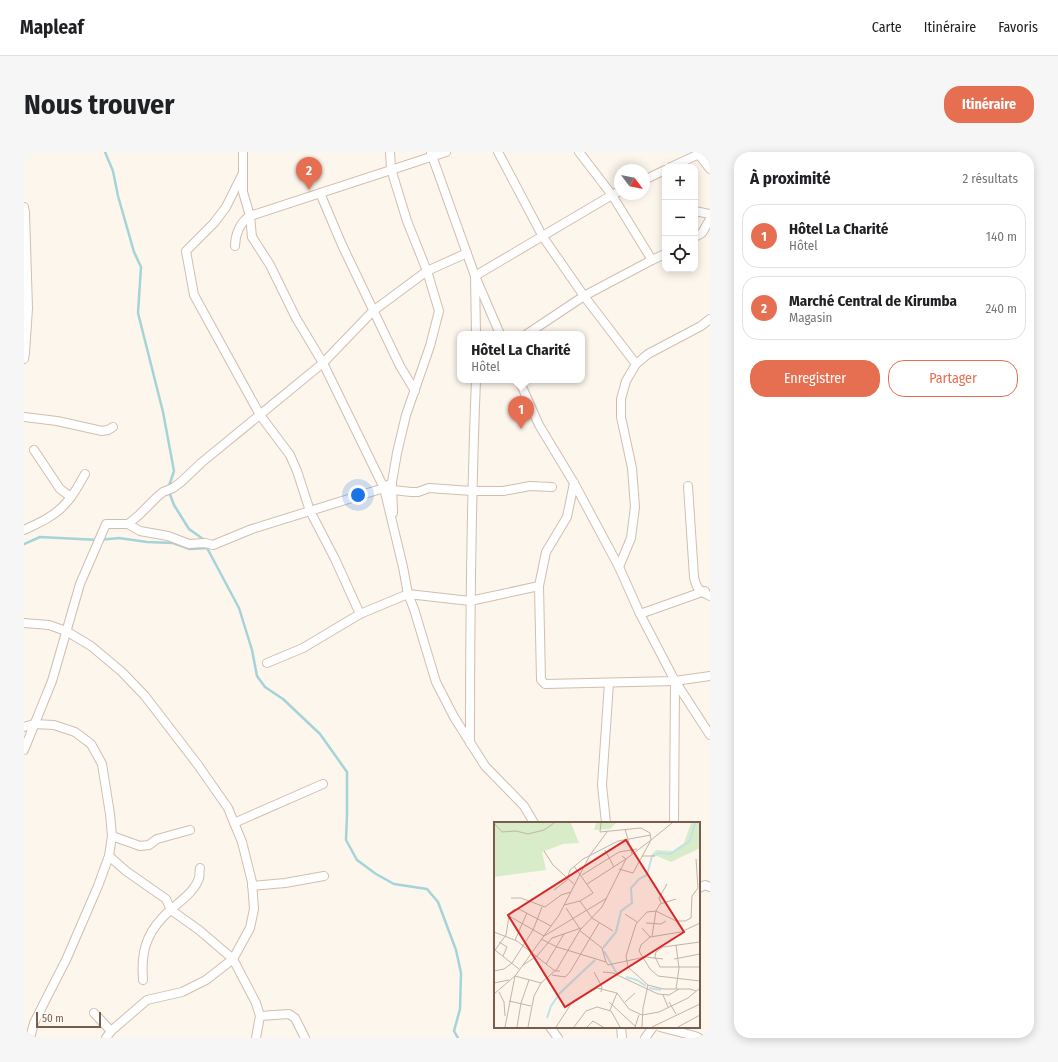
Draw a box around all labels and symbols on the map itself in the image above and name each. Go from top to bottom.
pin: 2 [296,157,322,190]
north arrow [614,164,650,200]
pin: 1 [508,396,534,429]
your location [348,485,368,505]
inset map [494,822,700,1028]
scale bar [36,1010,101,1029]

